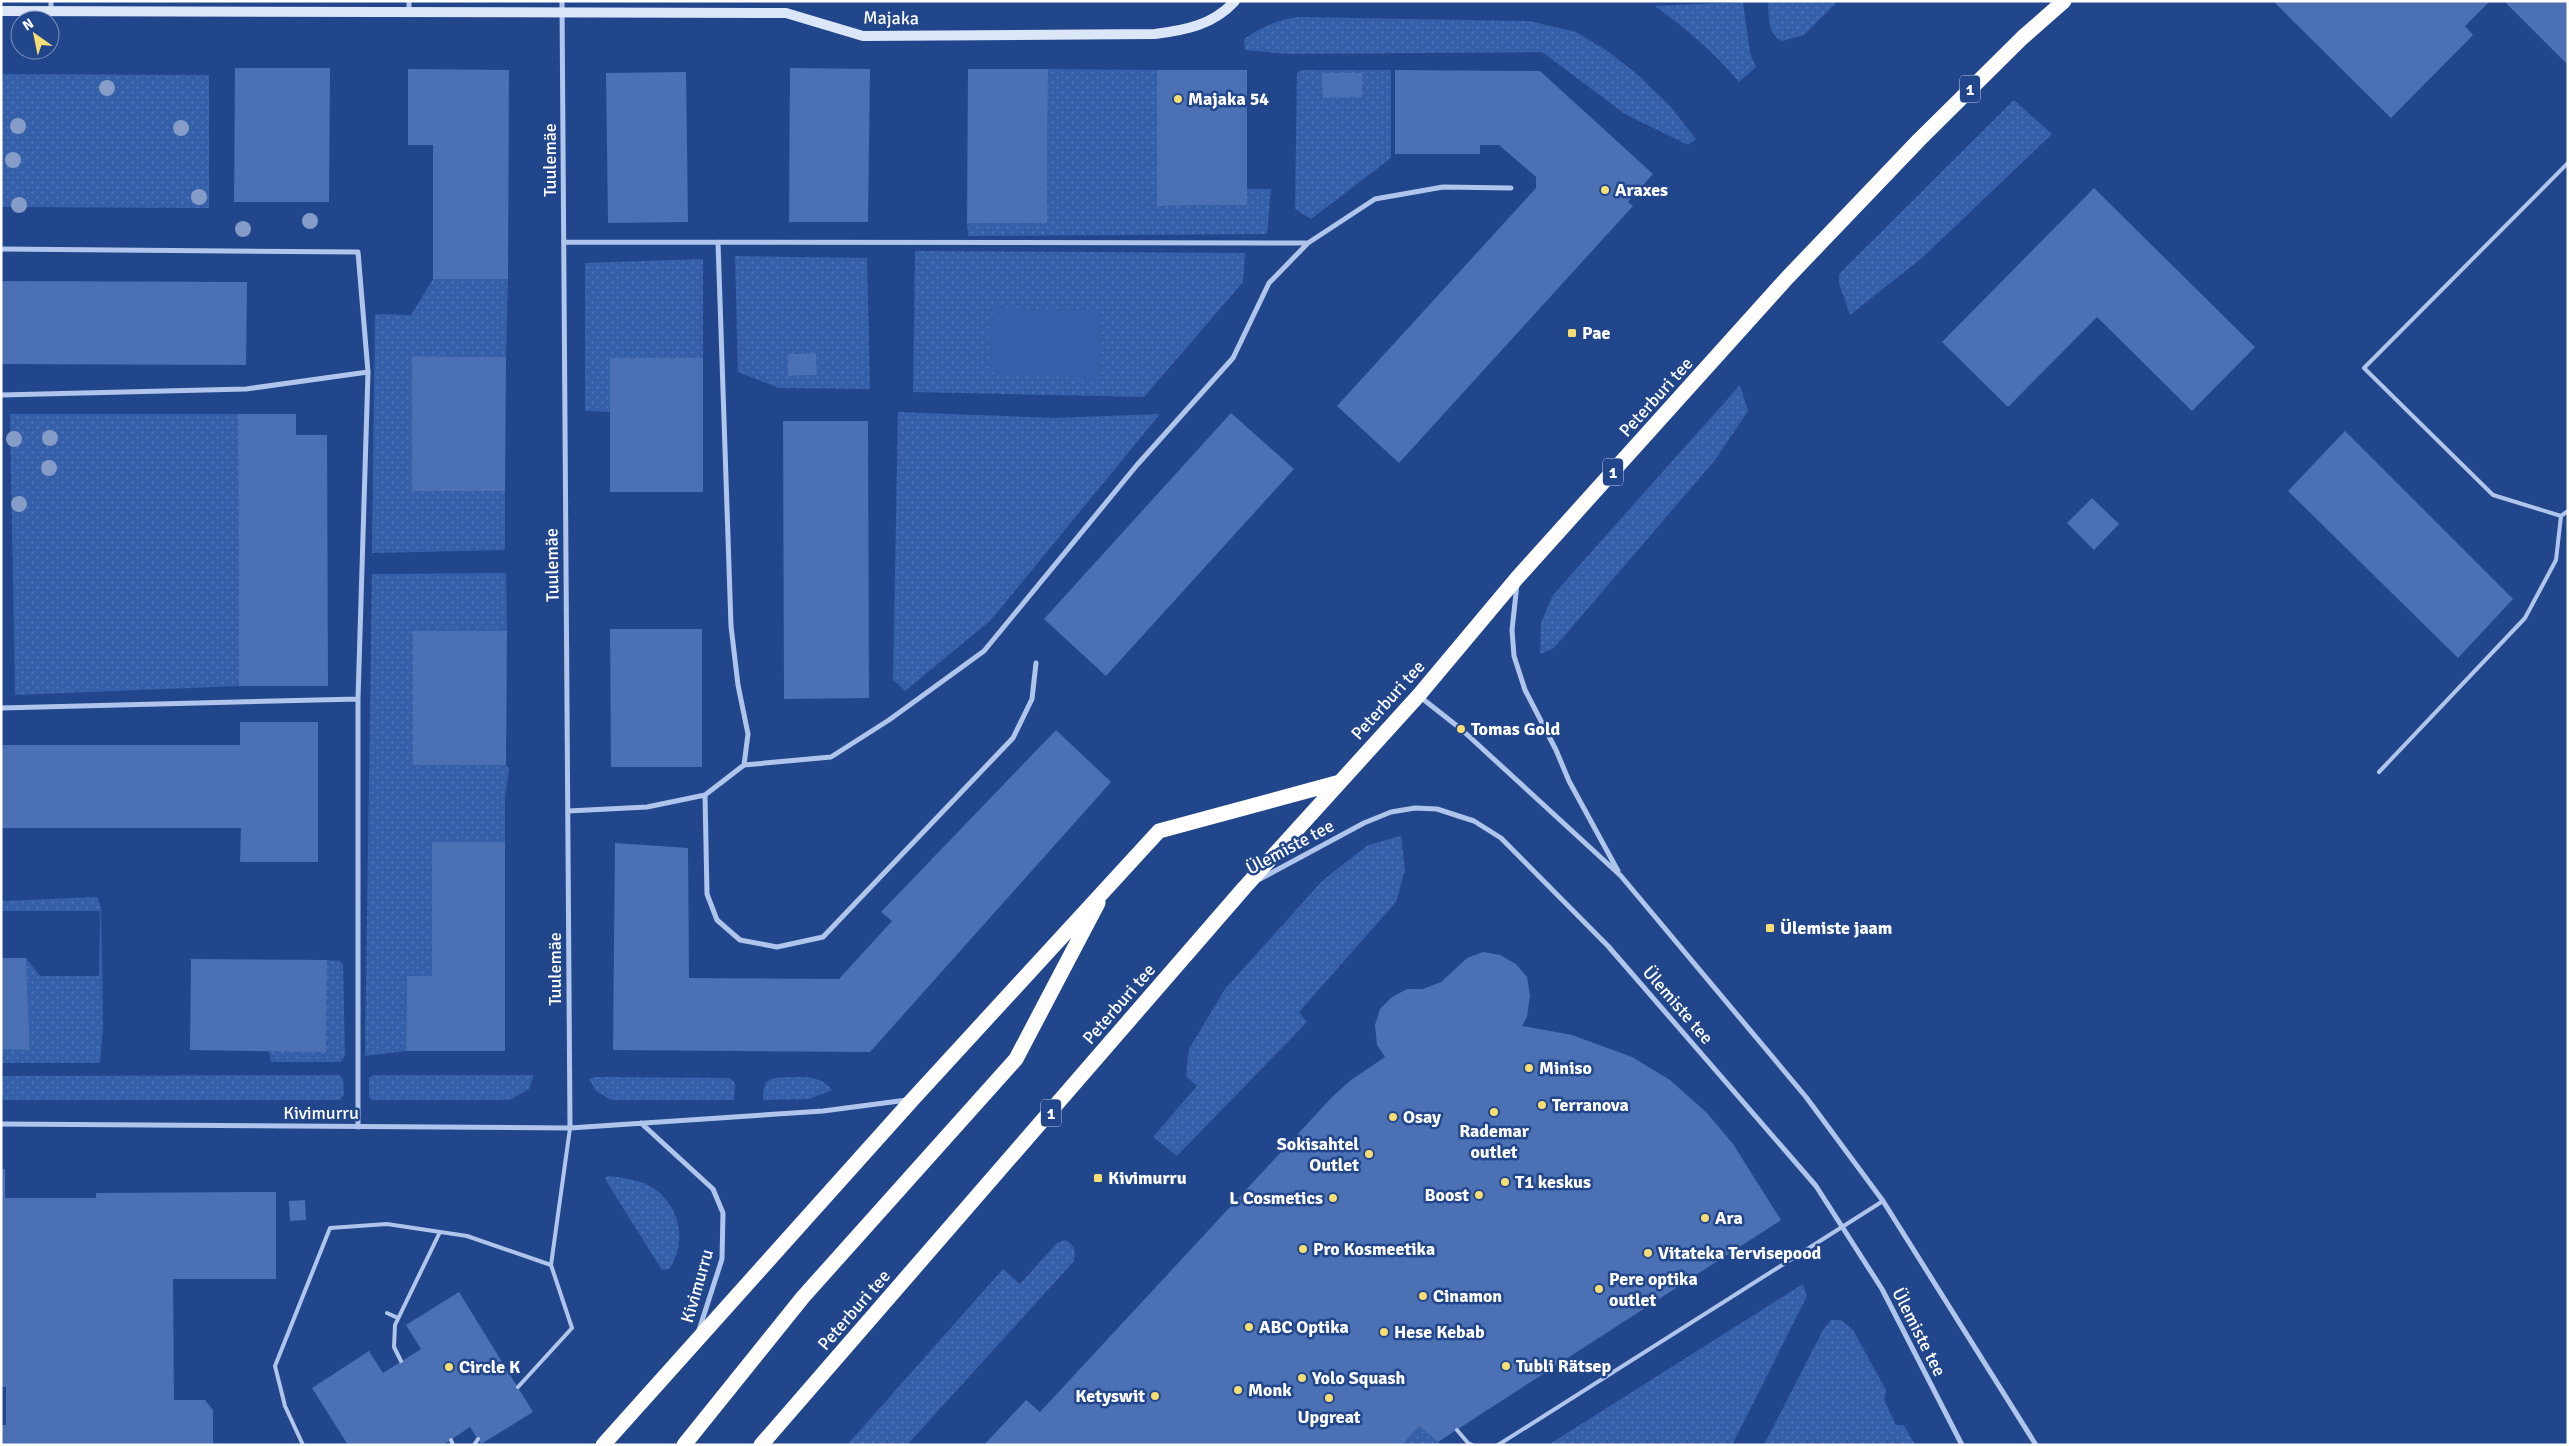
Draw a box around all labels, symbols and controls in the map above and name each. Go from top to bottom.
street label: Majaka [863,7,919,29]
north arrow [10,10,60,60]
text: N [19,15,37,34]
road number: 1 [1960,76,1980,102]
place label: Majaka 54 [1188,88,1269,110]
marker: Majaka 54 [1172,93,1184,105]
street label: Tuulemäe [539,123,561,197]
place label: Araxes [1615,179,1668,201]
marker: Araxes [1599,184,1611,196]
place label: Pae [1582,322,1610,344]
marker: Pae [1566,327,1578,339]
street label: Peterburi tee [1614,353,1698,441]
road number: 1 [1603,458,1623,486]
street label: Tuulemäe [540,528,564,602]
street label: Peterburi tee [1346,656,1430,744]
place label: Tomas Gold [1471,718,1560,740]
marker: Tomas Gold [1455,723,1467,735]
street label: Ülemiste tee [1242,815,1338,879]
place label: Ülemiste jaam [1780,917,1892,939]
marker: Ülemiste jaam [1764,922,1776,934]
street label: Tuulemäe [544,932,566,1006]
street label: Peterburi tee [1078,959,1160,1049]
street label: Ülemiste tee [1638,961,1718,1049]
place label: Miniso [1539,1057,1592,1079]
marker: Miniso [1523,1062,1535,1074]
place label: Terranova [1552,1094,1629,1116]
marker: Terranova [1536,1099,1548,1111]
road number: 1 [1041,1100,1061,1126]
street label: Kivimurru [283,1102,359,1124]
place label: Osay [1403,1106,1441,1128]
marker: Rademar outlet [1488,1106,1500,1118]
marker: Osay [1387,1111,1399,1123]
place label: Rademar outlet [1459,1120,1530,1163]
place label: Sokisahtel Outlet [1277,1133,1359,1176]
marker: Sokisahtel Outlet [1363,1148,1375,1160]
place label: Kivimurru [1108,1167,1187,1189]
place label: T1 keskus [1515,1171,1591,1193]
marker: Kivimurru [1092,1172,1104,1184]
marker: T1 keskus [1499,1176,1511,1188]
place label: Boost [1424,1184,1469,1206]
place label: L Cosmetics [1229,1187,1323,1209]
marker: Boost [1473,1189,1485,1201]
marker: L Cosmetics [1327,1192,1339,1204]
place label: Ara [1715,1207,1743,1229]
marker: Ara [1699,1212,1711,1224]
place label: Pro Kosmeetika [1313,1238,1435,1260]
place label: Vitateka Tervisepood [1658,1242,1822,1264]
marker: Pro Kosmeetika [1297,1243,1309,1255]
street label: Kivimurru [676,1247,718,1325]
marker: Vitateka Tervisepood [1642,1247,1654,1259]
street label: Peterburi tee [813,1265,895,1355]
place label: Pere optika outlet [1609,1268,1698,1311]
marker: Pere optika outlet [1593,1283,1605,1295]
street label: Ülemiste tee [1887,1284,1951,1380]
place label: Cinamon [1433,1285,1502,1307]
marker: Cinamon [1417,1290,1429,1302]
place label: ABC Optika [1259,1316,1349,1338]
marker: ABC Optika [1243,1321,1255,1333]
place label: Hese Kebab [1394,1321,1485,1343]
marker: Hese Kebab [1378,1326,1390,1338]
place label: Tubli Rätsep [1516,1355,1612,1377]
place label: Circle K [459,1356,521,1378]
marker: Tubli Rätsep [1500,1360,1512,1372]
marker: Circle K [443,1361,455,1373]
place label: Yolo Squash [1311,1367,1406,1389]
marker: Yolo Squash [1296,1372,1308,1384]
place label: Monk [1248,1379,1292,1401]
marker: Monk [1232,1384,1244,1396]
place label: Ketyswit [1075,1385,1145,1407]
marker: Ketyswit [1149,1390,1161,1402]
marker: Upgreat [1323,1392,1335,1404]
place label: Upgreat [1297,1406,1361,1428]

